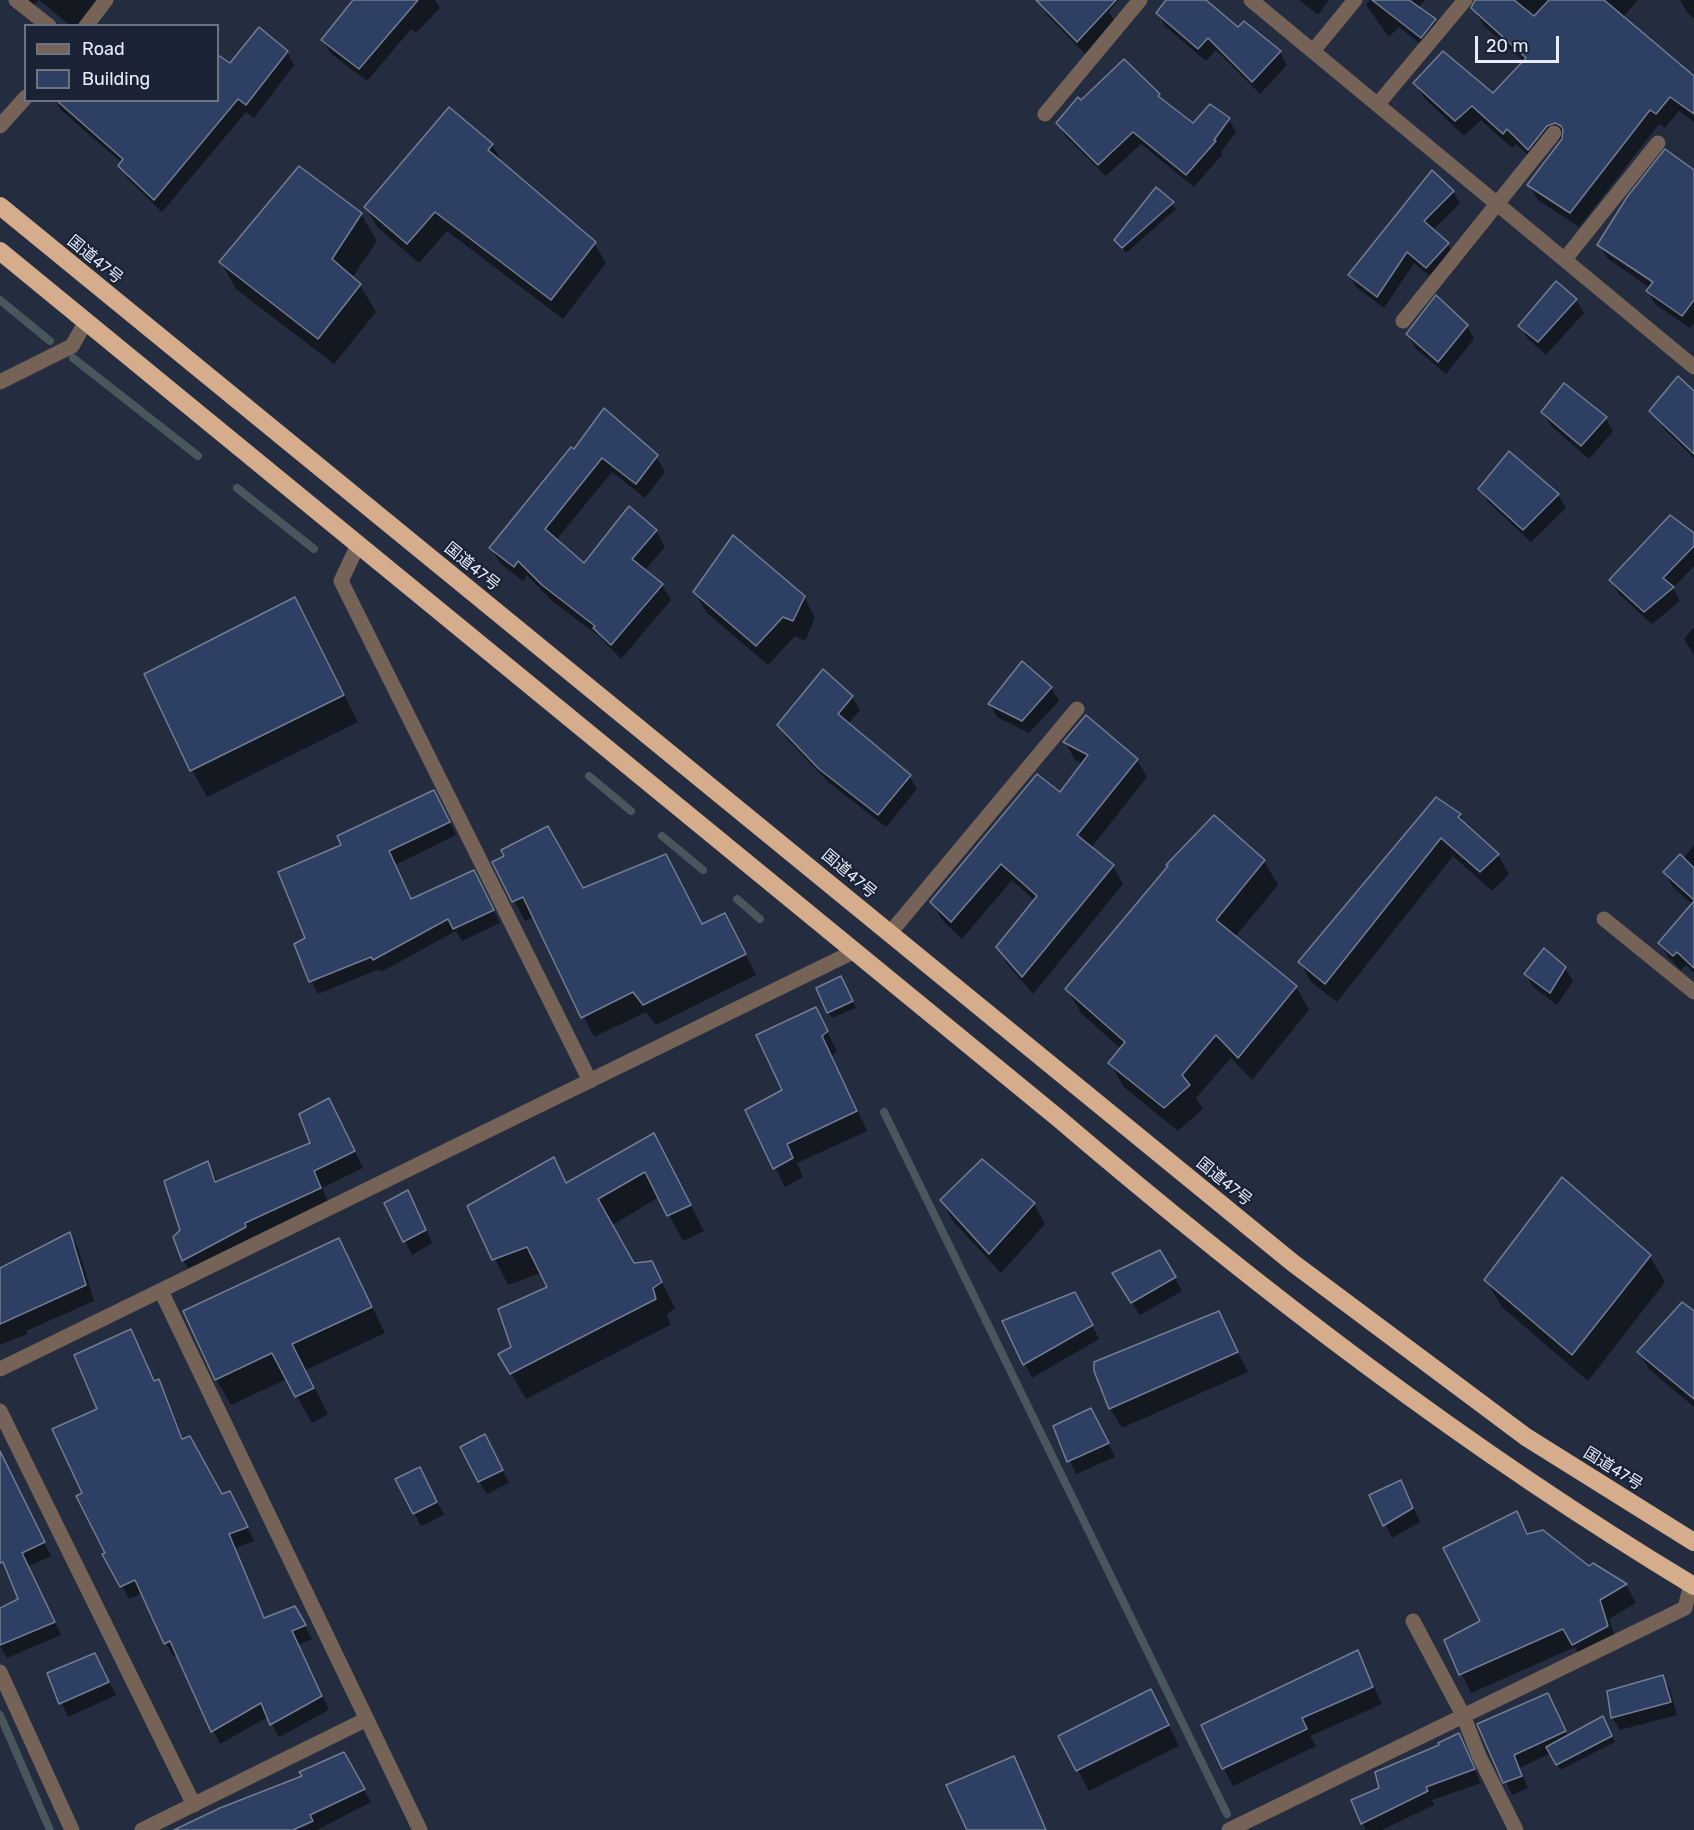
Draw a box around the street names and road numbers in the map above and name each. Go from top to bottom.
street label: 国道47号 [63,232,127,288]
street label: 国道47号 [440,539,504,595]
street label: 国道47号 [818,845,880,903]
street label: 国道47号 [1192,1154,1256,1210]
street label: 国道47号 [1580,1443,1646,1495]

